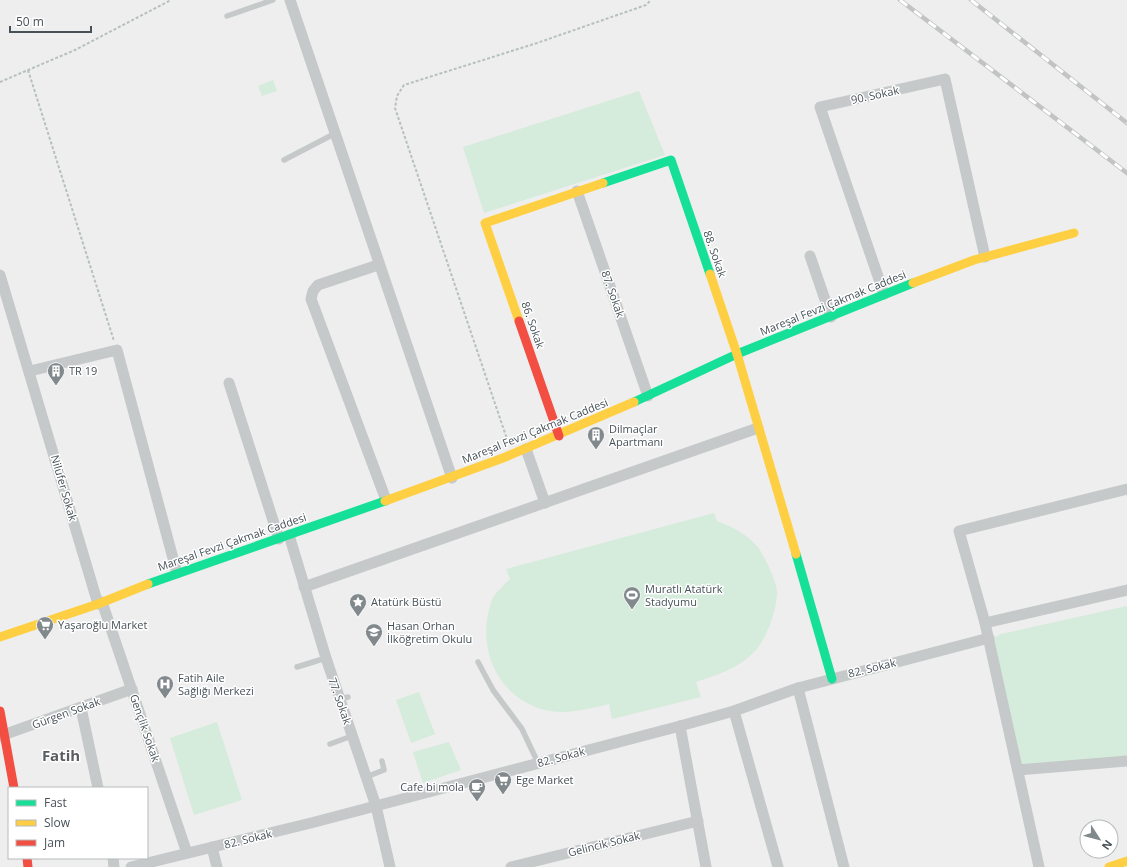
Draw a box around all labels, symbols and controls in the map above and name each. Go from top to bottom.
scale bar [10,8,91,34]
text: 50 m [16,13,44,30]
street label: 90. Sokak [850,82,900,107]
street label: 88. Sokak [700,228,731,279]
street label: Mareşal Fevzi Çakmak Caddesi [758,266,908,339]
street label: 87. Sokak [598,268,629,319]
street label: 86. Sokak [518,299,549,350]
building icon: TR 19 [46,361,66,386]
place label: TR 19 [69,363,97,378]
street label: Mareşal Fevzi Çakmak Caddesi [460,394,610,467]
place label: Dilmaçlar Apartmanı [609,421,663,449]
building icon: Dilmaçlar Apartmanı [586,425,606,450]
street label: Nilüfer Sokak [48,453,81,523]
street label: Mareşal Fevzi Çakmak Caddesi [156,509,308,574]
place label: Muratlı Atatürk Stadyumu [645,581,723,609]
sports icon: Muratlı Atatürk Stadyumu [622,585,642,610]
place icon: Atatürk Büstü [348,592,368,617]
place label: Atatürk Büstü [371,594,442,609]
supermarket icon: Yaşaroğlu Market [35,615,55,640]
place label: Yaşaroğlu Market [58,617,148,632]
place label: Hasan Orhan İlköğretim Okulu [387,618,472,646]
school or university icon: Hasan Orhan İlköğretim Okulu [364,622,384,647]
street label: 82. Sokak [846,654,898,681]
place label: Fatih Aile Sağlığı Merkezi [178,670,254,698]
hospital icon: Fatih Aile Sağlığı Merkezi [155,674,175,699]
street label: 77. Sokak [325,675,356,726]
street label: Gençlik Sokak [127,692,164,764]
street label: Gürgen Sokak [30,693,102,732]
street label: 82. Sokak [535,743,587,770]
district label: Fatih [42,745,80,765]
supermarket icon: Ege Market [493,770,513,795]
place label: Ege Market [516,772,574,787]
cafe icon: Cafe bi mola [467,777,487,802]
place label: Cafe bi mola [400,779,464,794]
legend [8,787,148,859]
text: Fast [44,794,67,811]
text: Slow [44,814,71,831]
north arrow [1079,819,1119,859]
street label: 82. Sokak [222,825,274,852]
street label: Gelincik Sokak [566,827,642,860]
text: Jam [43,834,65,851]
text: N [1099,837,1116,853]

